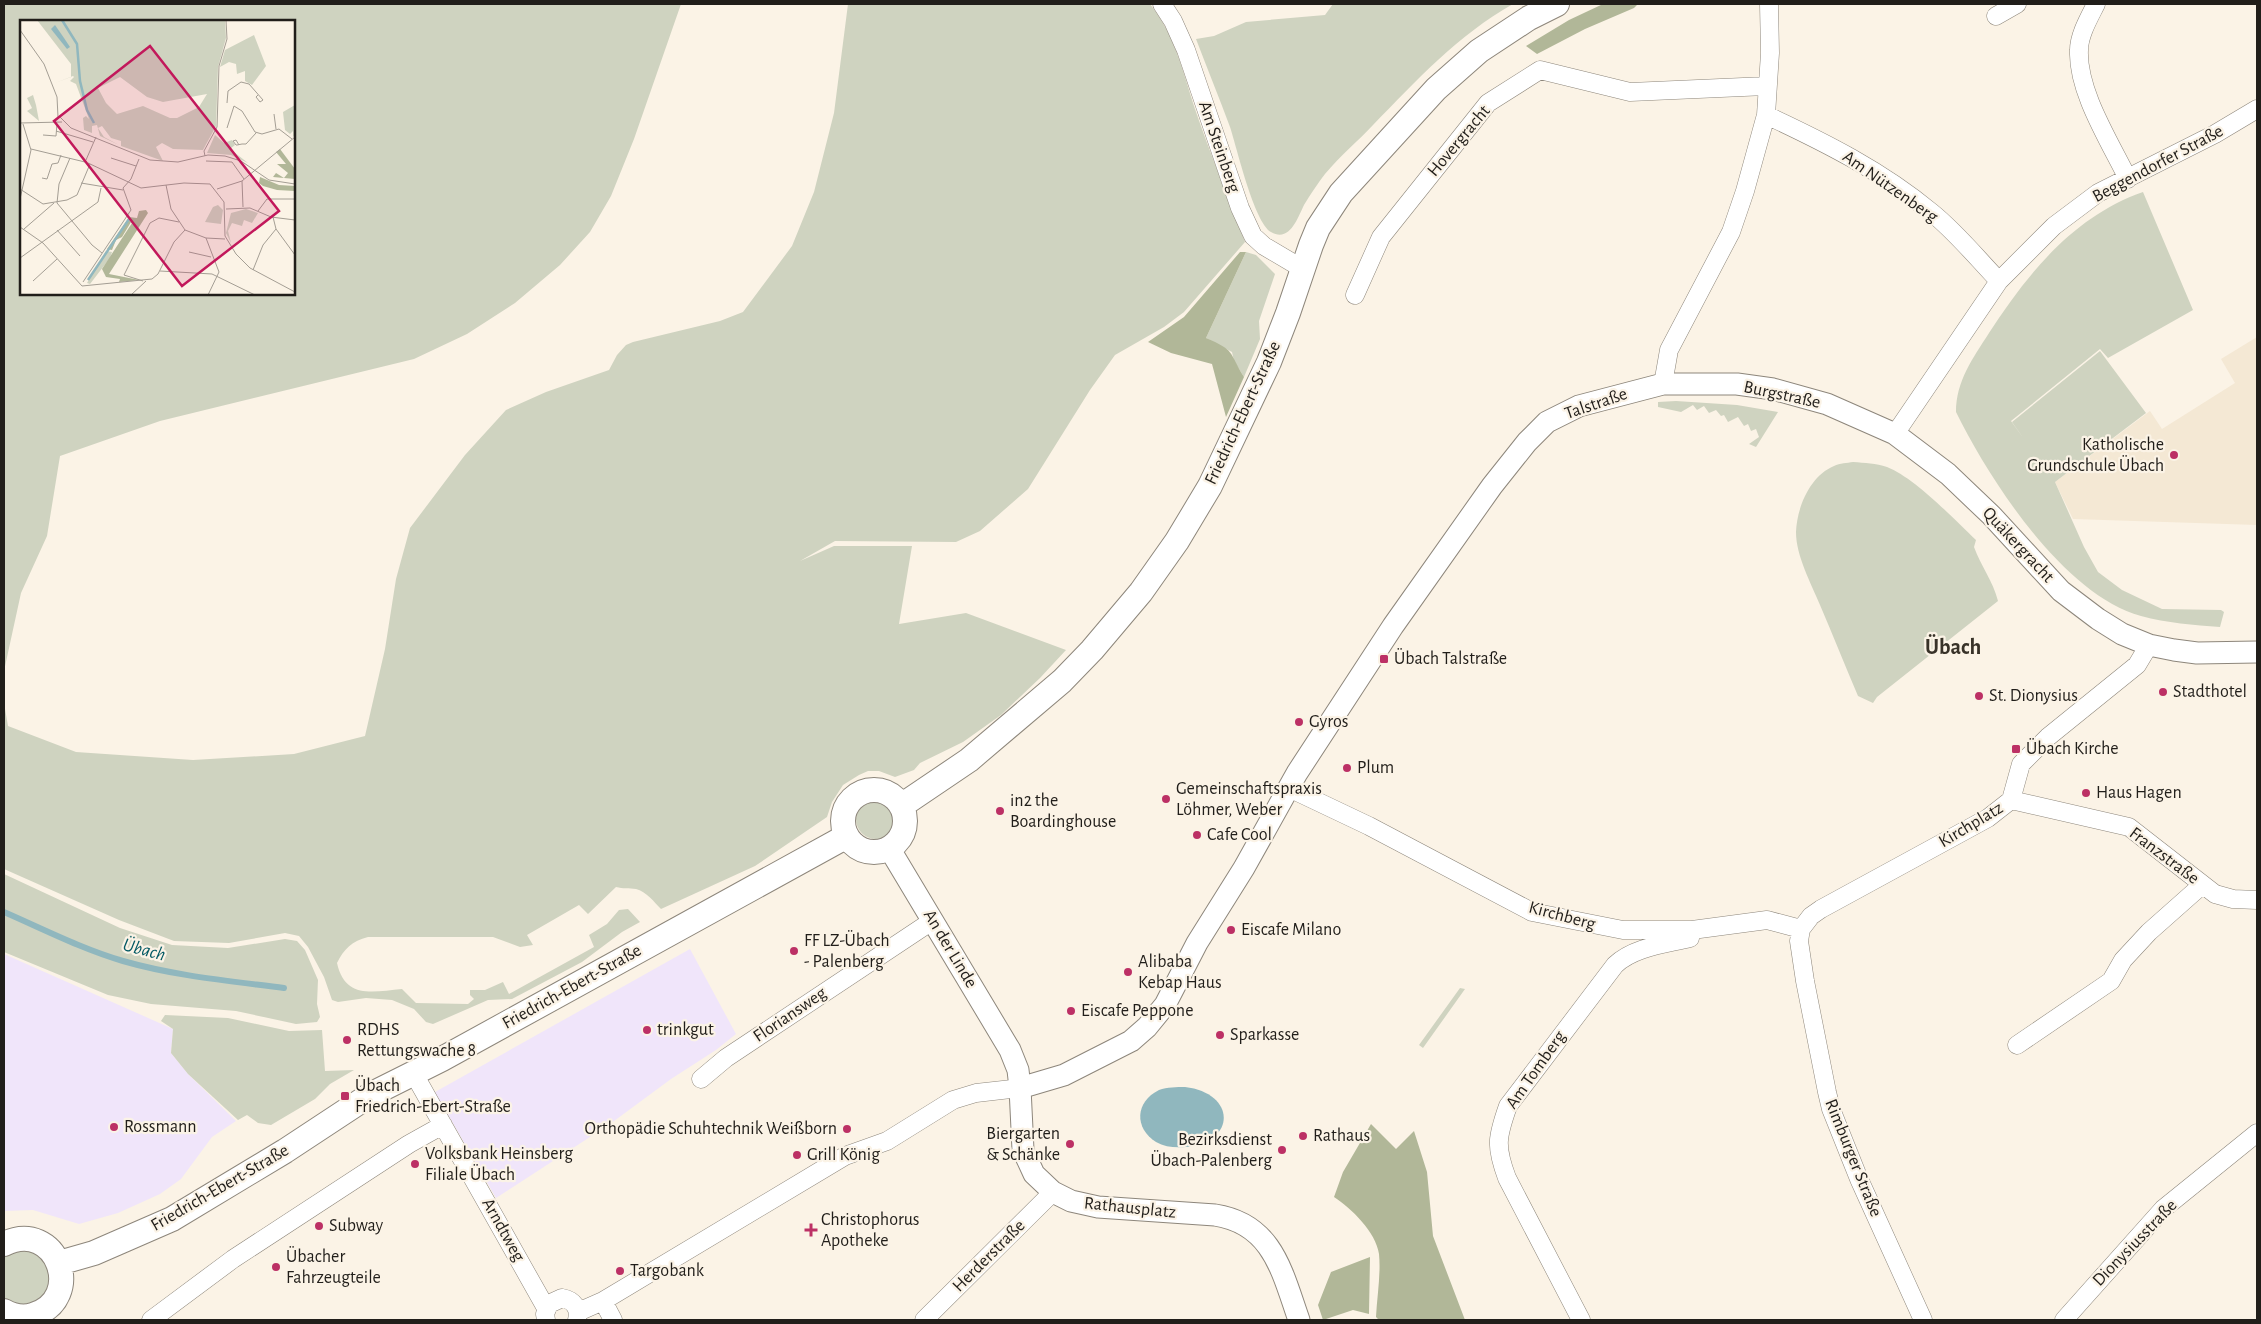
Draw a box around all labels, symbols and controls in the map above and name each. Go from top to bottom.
inset map [20,20,295,295]
street label: Am Steinberg [1195,99,1243,195]
street label: Hovergracht [1424,102,1494,180]
street label: Beggendorfer Straße [2090,122,2226,206]
street label: Am Nützenberg [1839,148,1941,226]
street label: Friedrich-Ebert-Straße [1202,339,1284,487]
street label: Burgstraße [1742,378,1822,412]
street label: Talstraße [1562,385,1630,423]
place label: Katholische Grundschule Übach [2027,436,2164,475]
marker: Katholische Grundschule Übach [2168,449,2180,461]
street label: Quäkergracht [1979,504,2057,586]
district label: Übach [1925,634,1981,658]
place label: Übach Talstraße [1394,648,1507,668]
marker: Übach Talstraße [1378,653,1390,665]
place label: Stadthotel [2173,683,2247,701]
marker: Stadthotel [2157,686,2169,698]
place label: St. Dionysius [1989,687,2078,705]
marker: St. Dionysius [1973,690,1985,702]
place label: Gyros [1309,713,1348,731]
marker: Gyros [1293,716,1305,728]
place label: Übach Kirche [2026,738,2119,758]
marker: Übach Kirche [2010,743,2022,755]
place label: Plum [1357,759,1394,777]
marker: Plum [1341,762,1353,774]
place label: Gemeinschaftspraxis Löhmer, Weber [1176,780,1322,819]
place label: Haus Hagen [2096,784,2182,802]
marker: Haus Hagen [2080,787,2092,799]
place label: in2 the Boardinghouse [1010,792,1116,831]
marker: Gemeinschaftspraxis Löhmer, Weber [1160,793,1172,805]
street label: Kirchplatz [1936,799,2006,851]
marker: in2 the Boardinghouse [994,805,1006,817]
street label: Franzstraße [2126,824,2202,888]
place label: Cafe Cool [1207,826,1272,844]
marker: Cafe Cool [1191,829,1203,841]
street label: Kirchberg [1527,898,1598,934]
street label: An der Linde [920,907,980,991]
place label: Eiscafe Milano [1241,921,1341,939]
marker: Eiscafe Milano [1225,924,1237,936]
place label: FF LZ-Übach - Palenberg [804,930,890,971]
water label: Übach [121,934,168,965]
street label: Friedrich-Ebert-Straße [499,941,645,1033]
marker: FF LZ-Übach - Palenberg [788,945,800,957]
place label: Alibaba Kebap Haus [1138,953,1222,992]
marker: Alibaba Kebap Haus [1122,966,1134,978]
street label: Floriansweg [750,984,830,1046]
place label: Eiscafe Peppone [1081,1002,1193,1020]
marker: Eiscafe Peppone [1065,1005,1077,1017]
place label: RDHS Rettungswache 8 [357,1021,476,1060]
place label: trinkgut [657,1021,714,1039]
marker: trinkgut [641,1024,653,1036]
place label: Sparkasse [1230,1026,1299,1044]
street label: Am Tomberg [1503,1028,1569,1112]
marker: Sparkasse [1214,1029,1226,1041]
marker: RDHS Rettungswache 8 [341,1034,353,1046]
place label: Übach Friedrich-Ebert-Straße [355,1075,511,1116]
marker: Übach Friedrich-Ebert-Straße [339,1090,351,1102]
street label: Rimburger Straße [1821,1097,1885,1219]
place label: Rossmann [124,1118,196,1136]
place label: Orthopädie Schuhtechnik Weißborn [585,1120,837,1138]
marker: Rossmann [108,1121,120,1133]
marker: Orthopädie Schuhtechnik Weißborn [841,1123,853,1135]
place label: Biergarten & Schänke [986,1125,1060,1164]
place label: Rathaus [1313,1127,1370,1145]
marker: Rathaus [1297,1130,1309,1142]
place label: Bezirksdienst Übach-Palenberg [1151,1131,1272,1170]
marker: Biergarten & Schänke [1064,1138,1076,1150]
street label: Friedrich-Ebert-Straße [148,1141,292,1235]
marker: Bezirksdienst Übach-Palenberg [1276,1144,1288,1156]
place label: Volksbank Heinsberg Filiale Übach [425,1145,573,1184]
place label: Grill König [807,1146,880,1164]
marker: Grill König [791,1149,803,1161]
marker: Volksbank Heinsberg Filiale Übach [409,1158,421,1170]
street label: Rathausplatz [1083,1194,1177,1222]
street label: Arndtweg [478,1195,528,1265]
street label: Dionysiusstraße [2089,1196,2181,1290]
place label: Christophorus Apotheke [821,1211,920,1250]
street label: Herderstraße [949,1216,1029,1296]
place label: Subway [329,1217,384,1235]
marker: Subway [313,1220,325,1232]
marker: Christophorus Apotheke [805,1224,817,1236]
place label: Übacher Fahrzeugteile [286,1246,381,1287]
marker: Übacher Fahrzeugteile [270,1261,282,1273]
place label: Targobank [630,1262,705,1280]
marker: Targobank [614,1265,626,1277]

